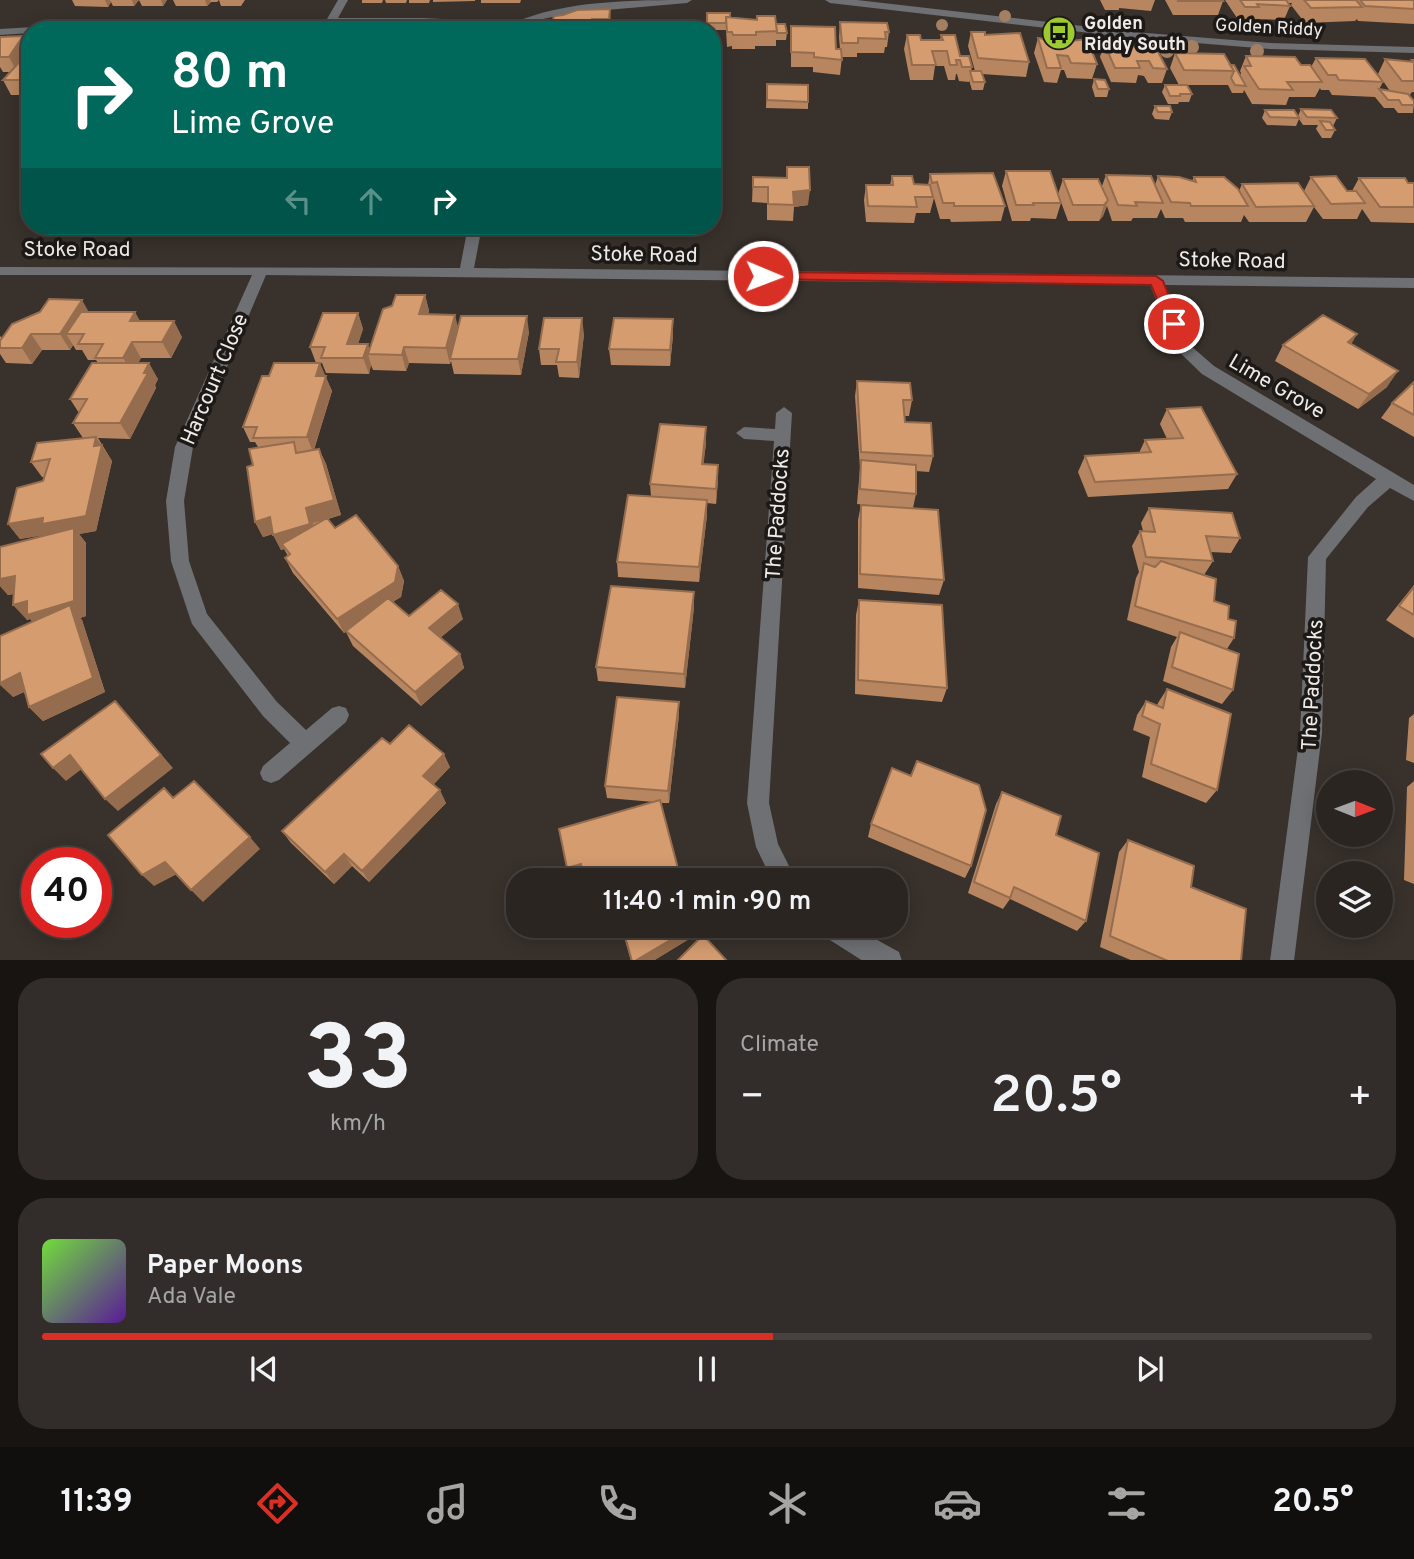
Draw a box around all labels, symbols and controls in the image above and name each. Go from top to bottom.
place label: Golden Riddy South [1084,13,1186,57]
bus stop icon: Golden Riddy South [1040,14,1078,52]
street label: Golden Riddy [1214,14,1323,43]
text: 80 m [171,44,288,106]
icon: right [56,49,147,140]
text: Lime Grove [171,105,334,145]
icon: left [279,182,317,220]
icon: ahead [352,182,390,220]
icon: right [425,182,463,220]
street label: Stoke Road [23,237,131,264]
position arrow [726,239,800,313]
street label: Stoke Road [590,241,698,270]
street label: Stoke Road [1178,247,1286,276]
pin [1144,294,1204,354]
icon: arrive [1155,305,1193,343]
street label: Harcourt Close [176,310,255,449]
street label: Lime Grove [1223,349,1329,426]
street label: The Paddocks [760,448,797,581]
street label: The Paddocks [1297,619,1330,751]
north arrow [1316,770,1393,847]
map controls [1316,770,1393,938]
speed limit sign: 40 [21,847,112,938]
button: layers [1316,861,1393,938]
text: 11:40 · 1 min · 90 m [603,886,811,919]
text: 33 [303,1007,413,1122]
text: Climate [740,1031,819,1060]
text: 20.5° [990,1065,1122,1131]
text: − [740,1074,765,1123]
text: + [1347,1074,1372,1123]
text: km/h [330,1110,386,1139]
text: Paper Moons [147,1250,303,1283]
text: Ada Vale [147,1283,236,1312]
icon: previous [245,1350,283,1388]
icon: pause [688,1350,726,1388]
icon: next [1131,1350,1169,1388]
icon: directions [253,1479,302,1528]
icon: music [423,1479,472,1528]
icon: phone [593,1479,642,1528]
icon: climate [763,1479,812,1528]
icon: car [933,1479,982,1528]
icon: filters [1102,1479,1151,1528]
text: 11:39 [60,1483,133,1523]
text: 20.5° [1272,1483,1354,1523]

